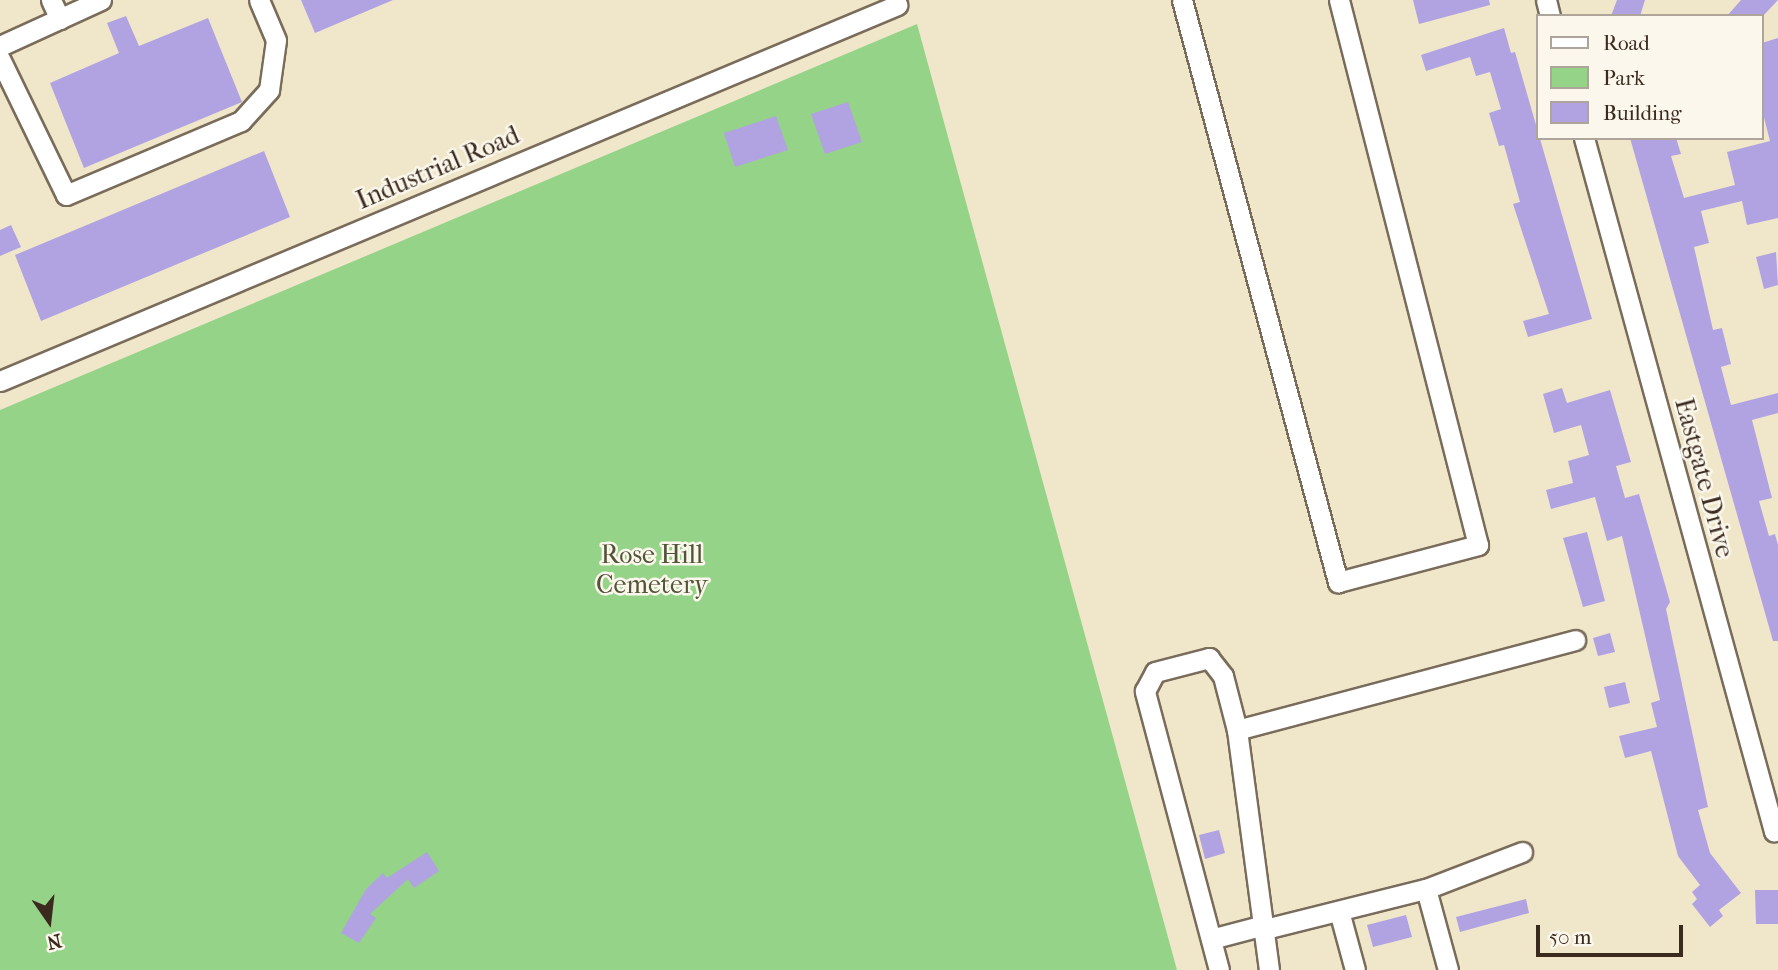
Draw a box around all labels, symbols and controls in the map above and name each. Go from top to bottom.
legend [1536,14,1764,140]
text: Road [1603,31,1650,55]
text: Park [1603,66,1645,90]
text: Building [1603,101,1681,125]
street label: Industrial Road [352,120,524,216]
street label: Eastgate Drive [1668,395,1740,561]
park label: Rose Hill Cemetery [596,539,708,600]
north arrow [14,886,84,956]
scale bar [1540,911,1687,955]
text: 50 m [1549,925,1592,949]
text: N [44,929,64,954]

